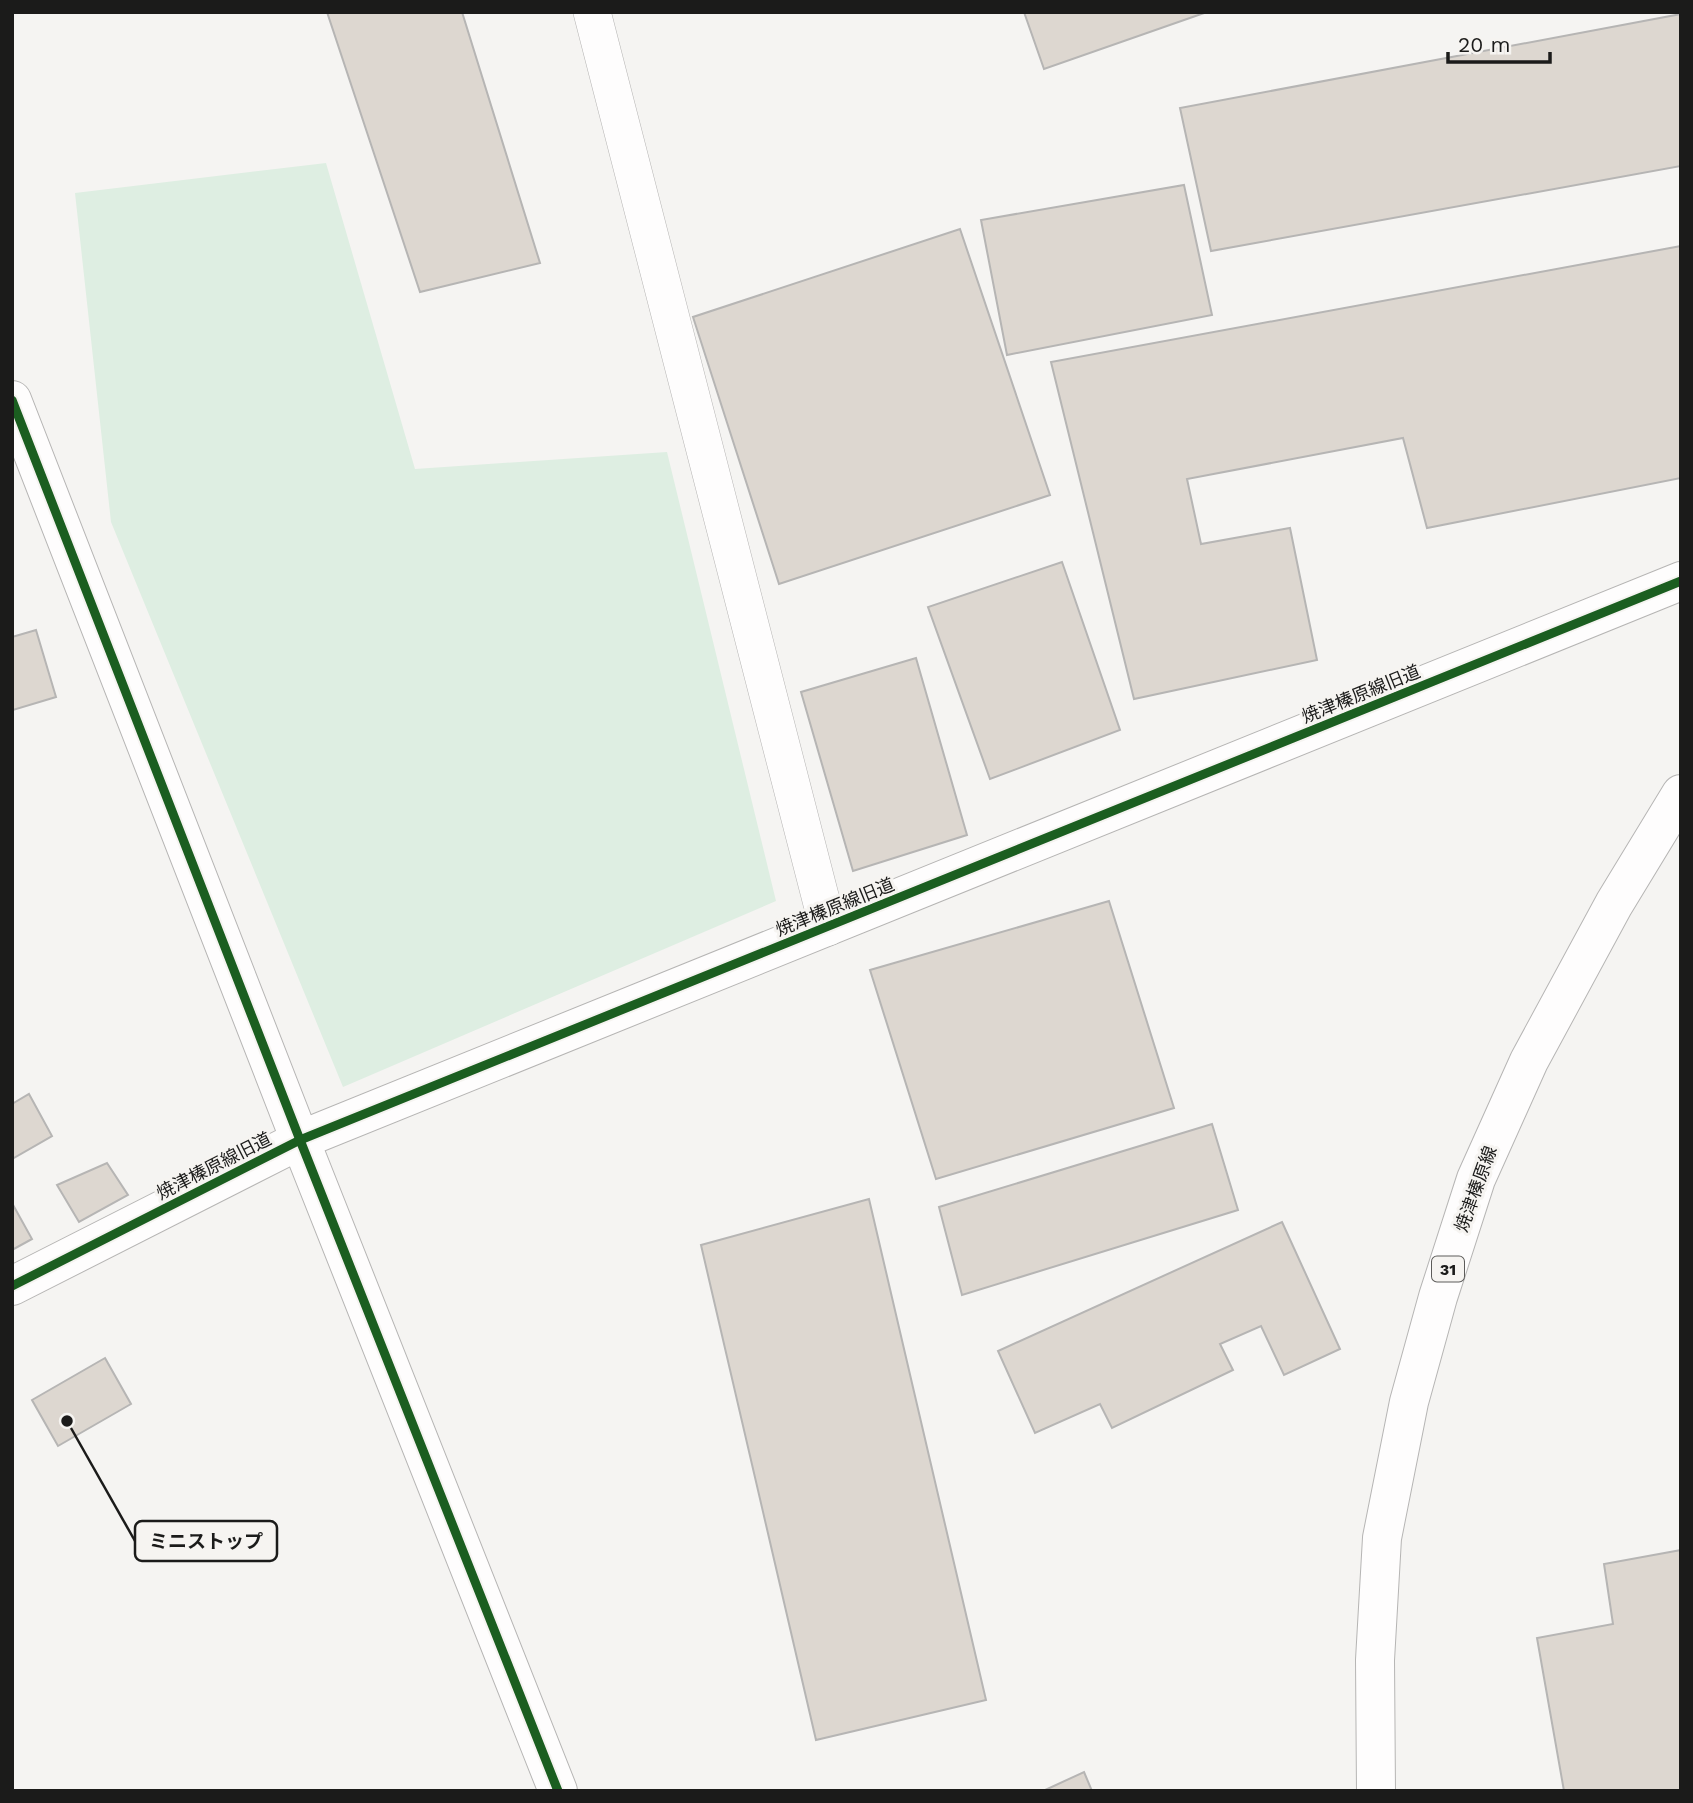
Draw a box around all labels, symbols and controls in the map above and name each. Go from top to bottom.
scale bar [1448,21,1550,65]
text: 20 m [1458,32,1510,57]
street label: 焼津榛原線旧道 [1298,660,1423,727]
street label: 焼津榛原線旧道 [772,873,897,940]
street label: 焼津榛原線旧道 [153,1128,275,1204]
street label: 焼津榛原線 [1450,1143,1501,1235]
road number: 31 [1432,1256,1464,1282]
callout: ミニストップ [135,1521,277,1561]
text: ミニストップ [149,1530,263,1553]

